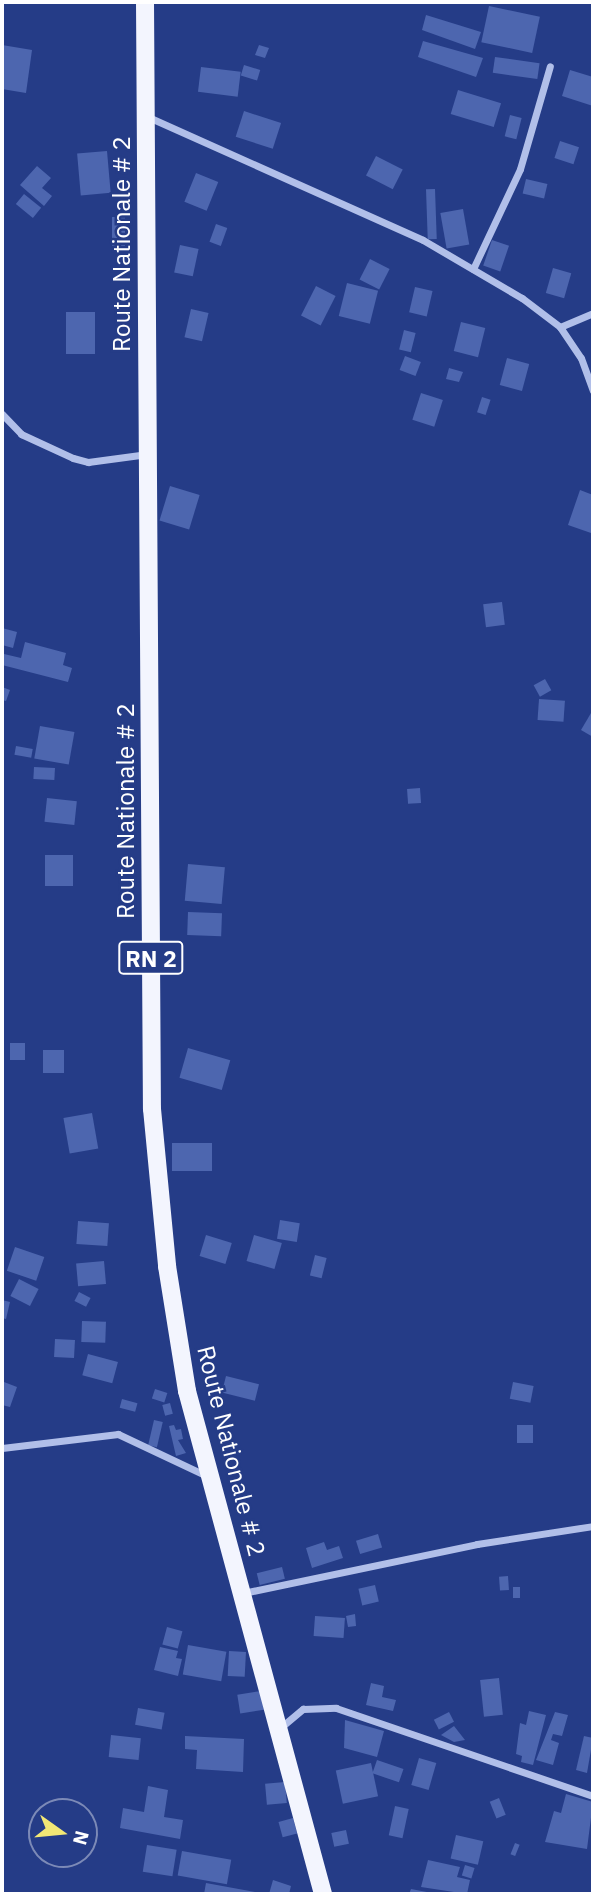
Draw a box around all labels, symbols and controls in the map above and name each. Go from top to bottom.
street label: Route Nationale # 2 [108,136,136,352]
street label: Route Nationale # 2 [112,703,140,919]
road number: RN 2 [118,939,184,978]
street label: Route Nationale # 2 [191,1343,271,1559]
north arrow [28,1798,98,1868]
text: N [68,1828,95,1848]

